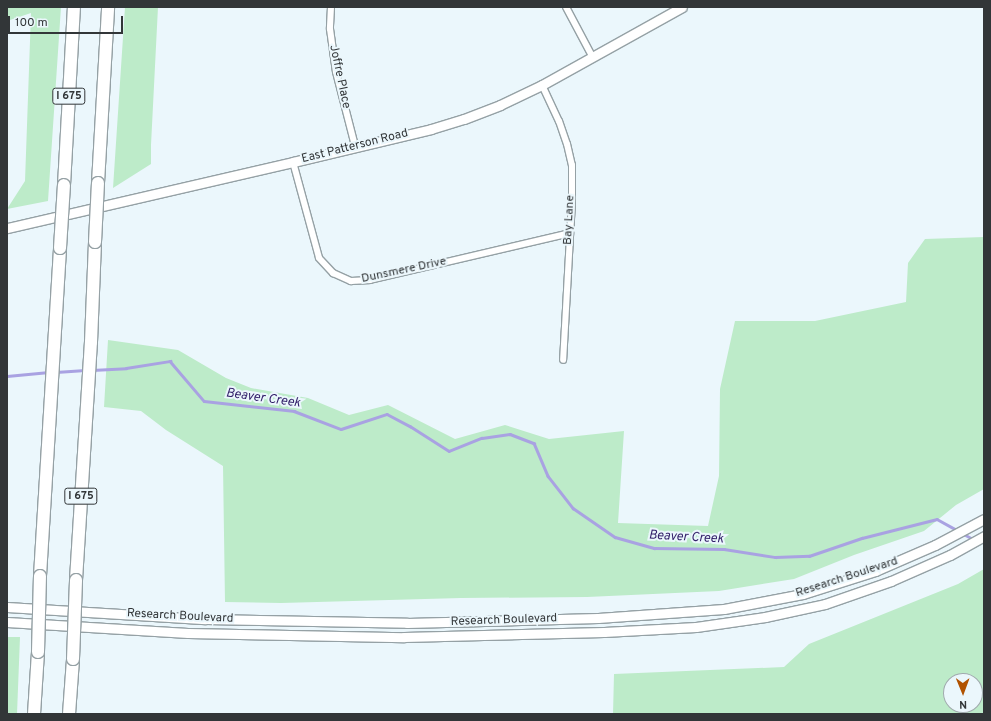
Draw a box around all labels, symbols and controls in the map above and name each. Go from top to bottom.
scale bar [10,8,125,34]
text: 100 m [15,15,48,31]
street label: Joffre Place [325,44,353,110]
road number: I 675 [52,87,86,105]
street label: East Patterson Road [300,127,410,167]
street label: Bay Lane [562,195,578,245]
street label: Dunsmere Drive [360,255,448,287]
water label: Beaver Creek [225,386,301,412]
road number: I 675 [64,487,98,505]
water label: Beaver Creek [648,528,724,548]
street label: Research Boulevard [794,555,900,601]
street label: Research Boulevard [126,607,234,627]
street label: Research Boulevard [450,612,558,630]
north arrow [943,673,983,713]
text: N [959,697,967,711]

